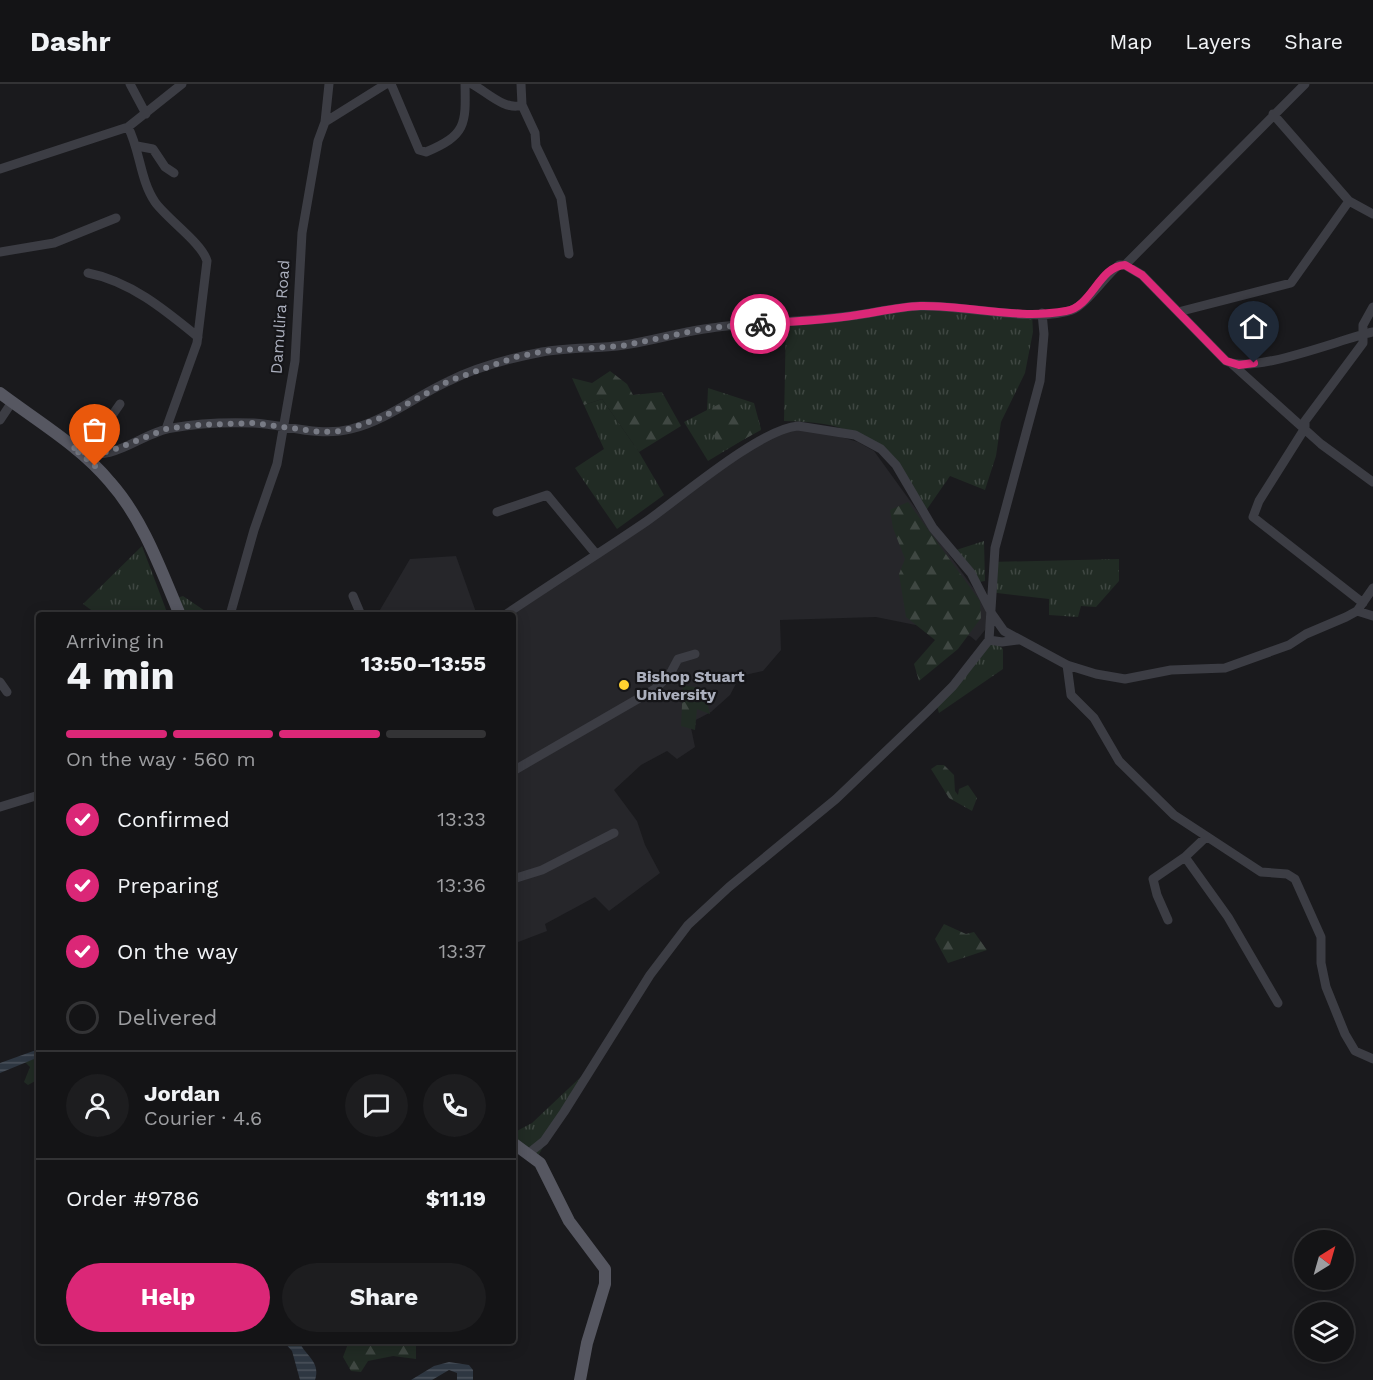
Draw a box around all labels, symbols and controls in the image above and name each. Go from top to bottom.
text: Dashr [30,25,110,58]
text: Map [1109,29,1152,54]
text: Layers [1185,29,1251,54]
text: Share [1284,29,1343,54]
street label: Damulira Road [267,259,293,375]
courier [730,294,790,354]
pin [1228,301,1279,363]
icon: bike [744,308,777,341]
icon: home [1237,310,1270,343]
pin [69,404,120,466]
icon: bag [78,413,111,446]
text: Arriving in [66,629,164,653]
text: 13:50–13:55 [361,651,486,676]
text: 4 min [66,653,175,698]
place label: Bishop Stuart University [636,667,744,704]
marker: Bishop Stuart University [617,678,631,692]
text: On the way · 560 m [66,747,256,771]
icon: check [66,803,99,836]
text: Confirmed [117,807,230,832]
text: 13:33 [437,807,486,831]
icon: check [66,869,99,902]
text: Preparing [117,873,218,898]
text: 13:36 [437,873,486,897]
icon: check [66,935,99,968]
text: On the way [117,939,238,964]
text: 13:37 [439,939,486,963]
text: Delivered [117,1005,217,1030]
button: person [66,1074,129,1137]
button: chat [345,1074,408,1137]
button: phone [423,1074,486,1137]
text: Jordan [144,1081,220,1106]
text: Courier · 4.6 [144,1106,262,1130]
text: Order #9786 [66,1186,199,1211]
text: $11.19 [426,1186,486,1211]
north arrow [1294,1230,1354,1290]
map controls [1294,1230,1354,1362]
button: Help [66,1263,270,1332]
button: Share [282,1263,486,1332]
button: layers [1294,1302,1354,1362]

